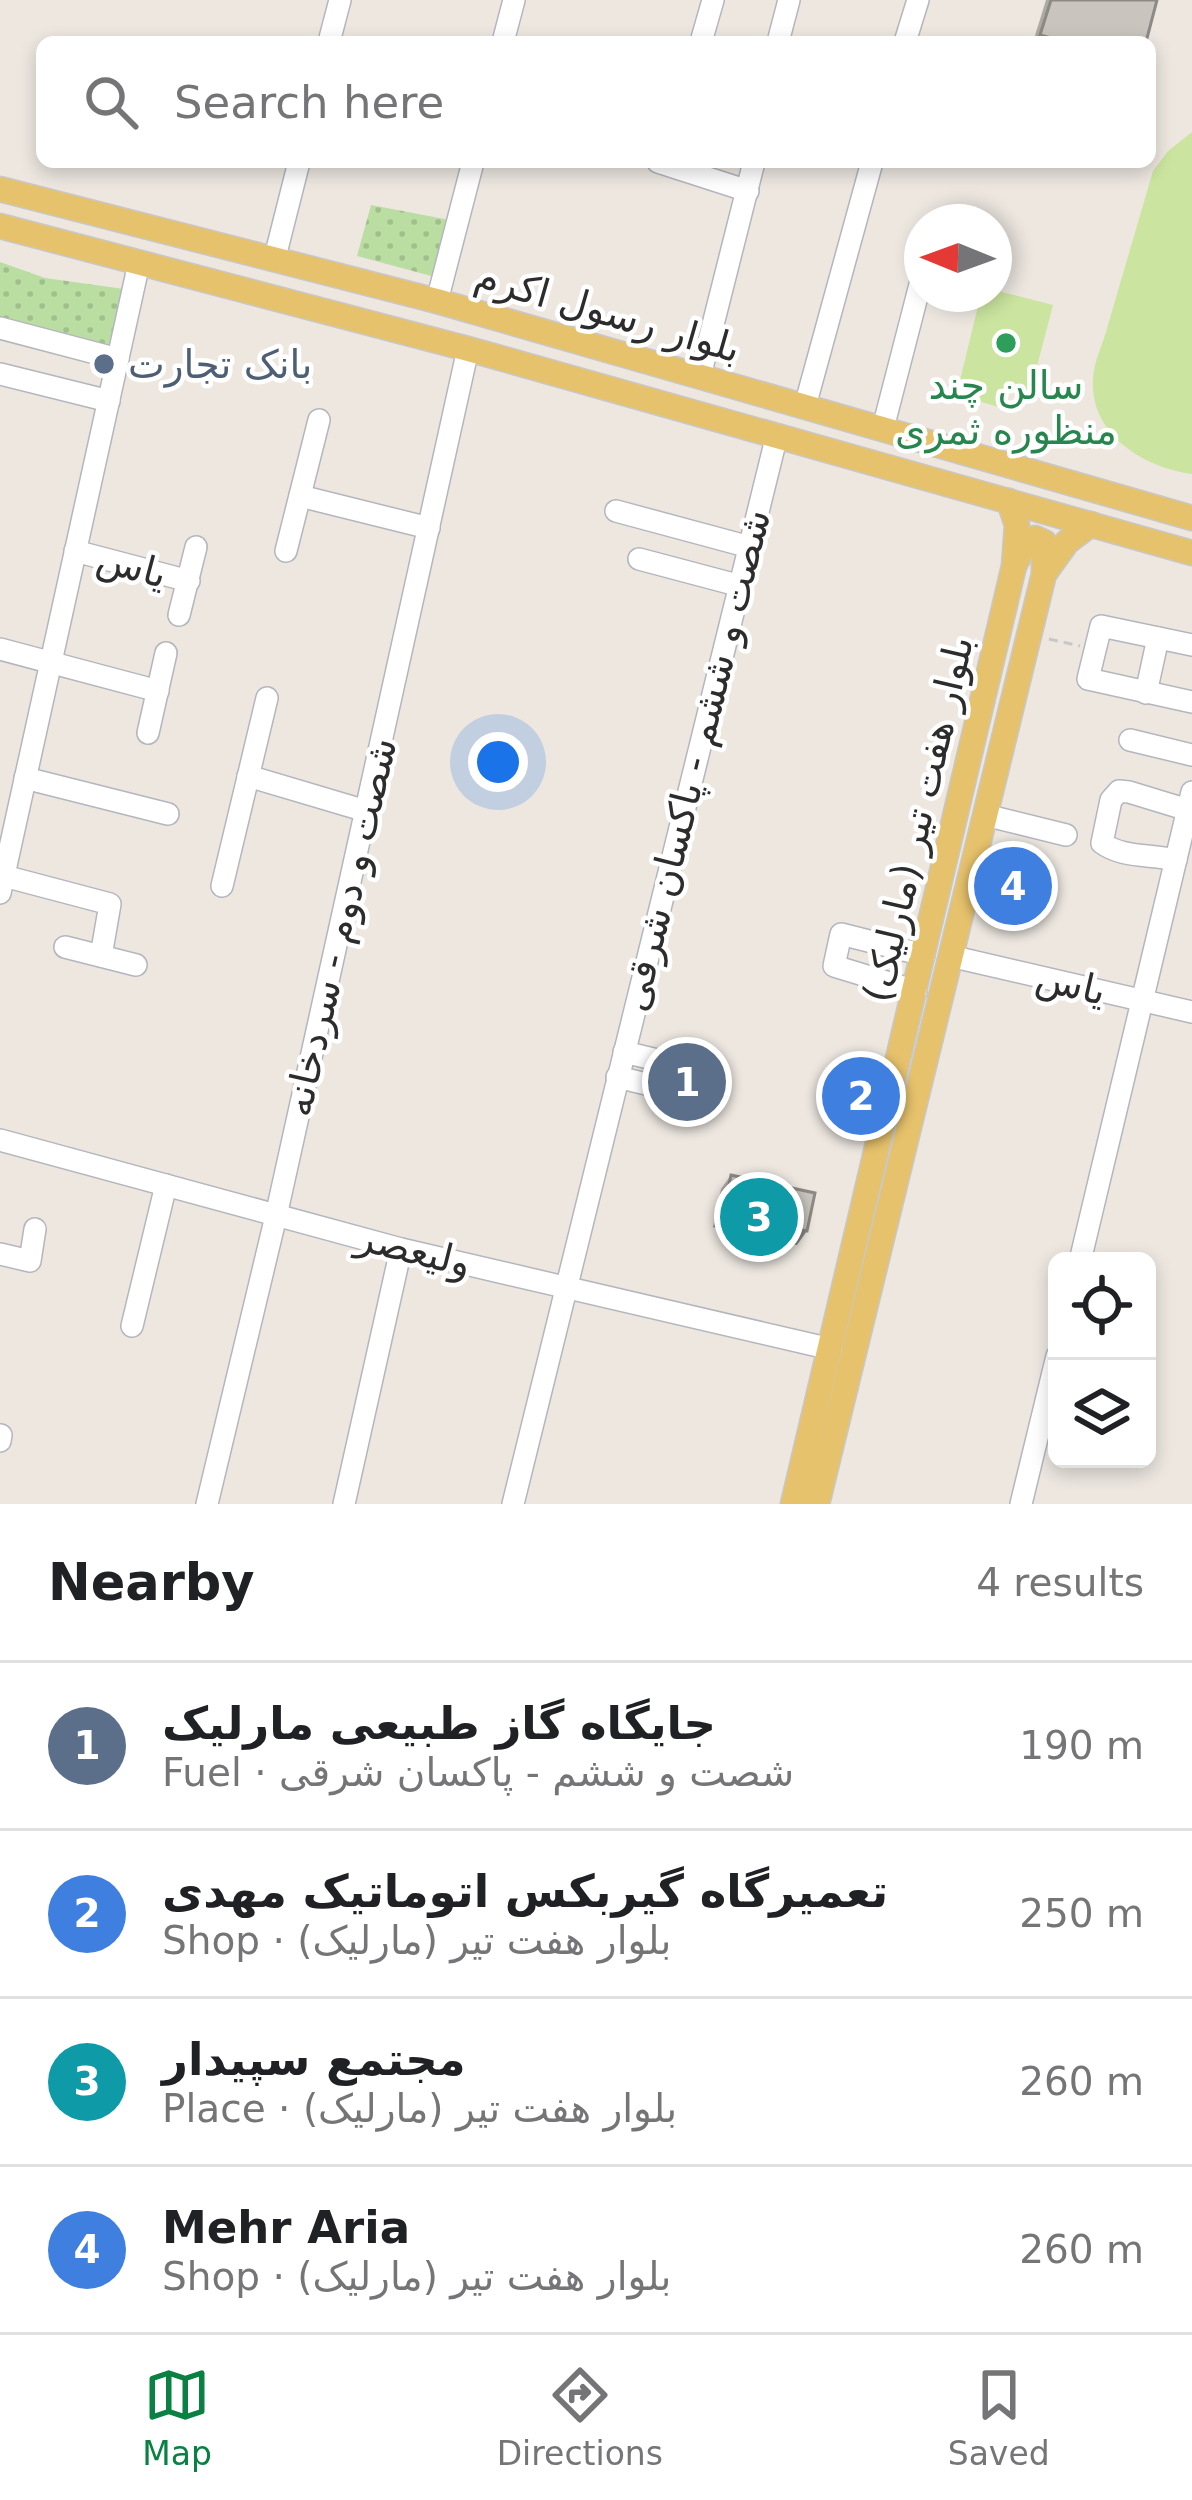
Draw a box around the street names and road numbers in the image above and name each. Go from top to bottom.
street label: بلوار رسول اکرم [470,253,746,372]
street label: شصت و ششم - پاکسان شرقی [611,505,780,1016]
street label: یاس [92,535,172,597]
street label: بلوار هفت تیر (مارلیک) [854,632,983,1007]
street label: شصت و دوم - سردخانه [275,733,406,1121]
street label: یاس [1032,954,1110,1014]
street label: ولیعصر [350,1214,476,1287]

